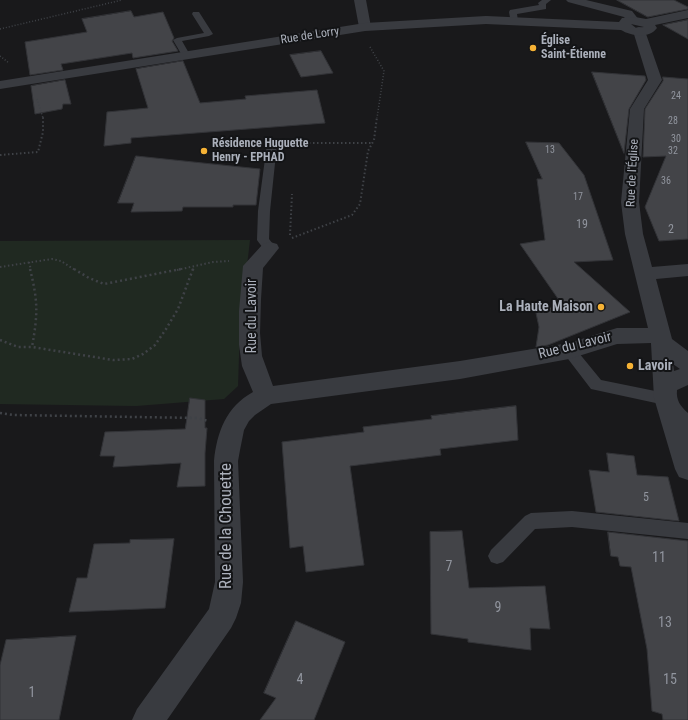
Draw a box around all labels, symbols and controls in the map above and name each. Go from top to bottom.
street label: Rue de Lorry [280,24,340,48]
place label: Église Saint-Étienne [541,34,606,62]
marker: Église Saint-Étienne [528,43,538,53]
house number: 24 [671,90,681,102]
house number: 28 [668,115,678,127]
house number: 30 [671,133,681,145]
place label: Résidence Huguette Henry - EPHAD [212,137,309,165]
street label: Rue de l'Église [624,139,642,207]
house number: 13 [545,144,555,156]
house number: 32 [668,145,678,157]
marker: Résidence Huguette Henry - EPHAD [199,146,209,156]
house number: 36 [661,175,671,187]
house number: 17 [573,191,583,203]
house number: 19 [576,218,588,232]
house number: 2 [668,223,674,237]
street label: Rue du Lavoir [244,279,260,353]
place label: La Haute Maison [499,299,593,315]
marker: La Haute Maison [596,302,606,312]
street label: Rue du Lavoir [537,329,613,363]
place label: Lavoir [638,358,673,374]
marker: Lavoir [625,361,635,371]
street label: Rue de la Chouette [217,463,237,589]
house number: 5 [643,491,649,505]
house number: 11 [652,550,666,566]
house number: 7 [446,559,452,575]
house number: 9 [495,600,501,616]
house number: 13 [658,615,672,631]
house number: 4 [297,672,303,688]
house number: 15 [663,672,677,688]
house number: 1 [29,685,35,701]

